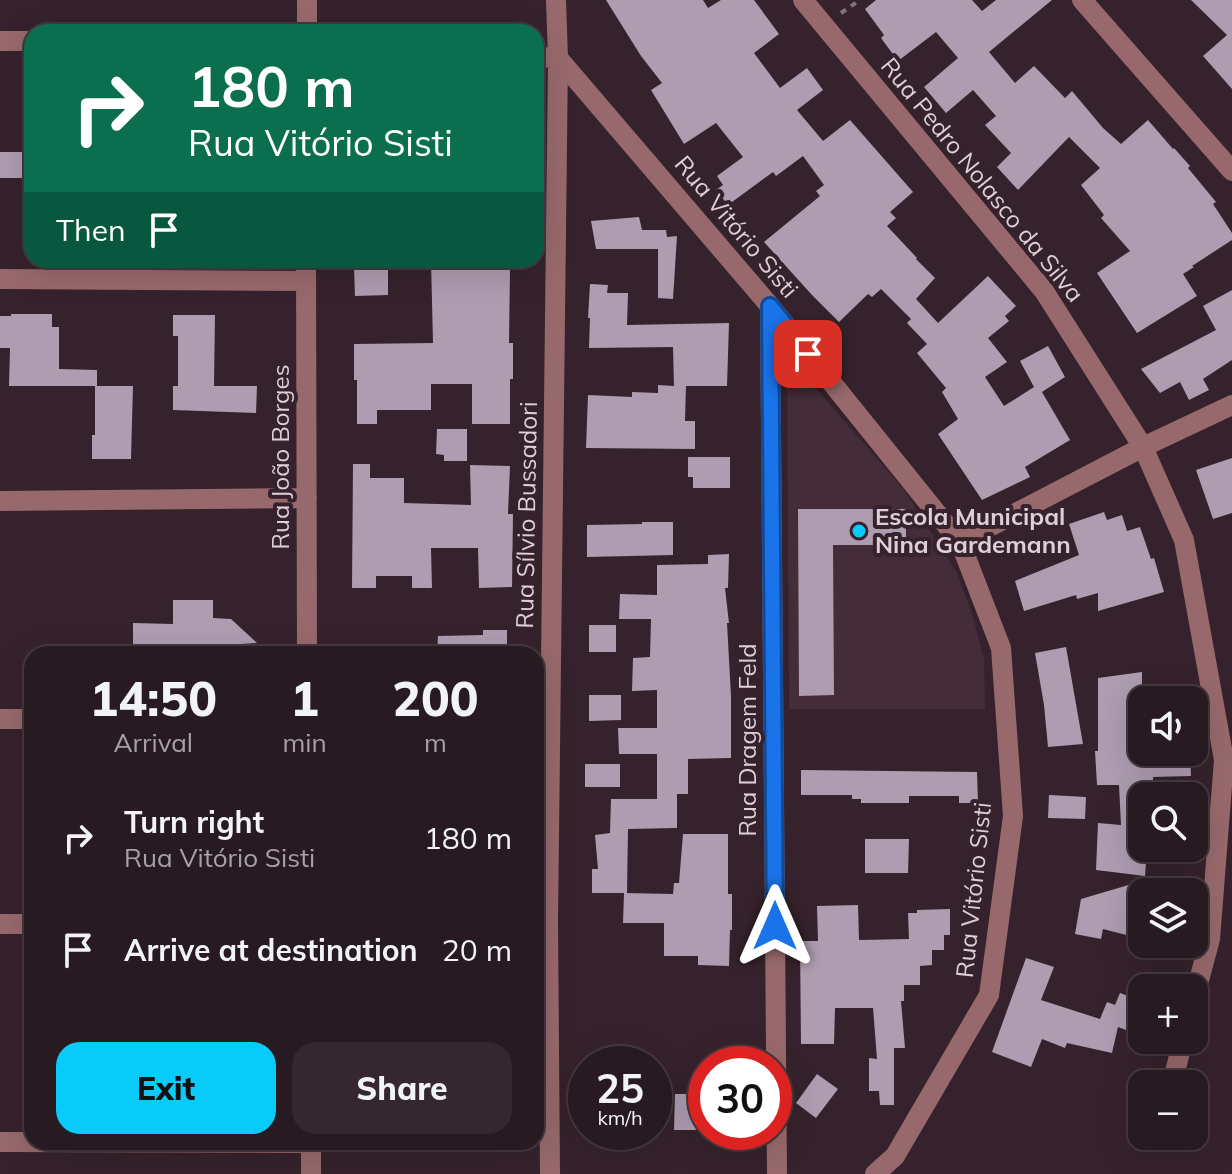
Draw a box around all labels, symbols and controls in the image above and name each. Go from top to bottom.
text: 180 m [188,51,355,121]
street label: Rua Pedro Nolasco da Silva [875,51,1091,308]
icon: right [56,56,160,160]
text: Rua Vitório Sisti [188,120,453,165]
street label: Rua Vitório Sisti [669,149,805,304]
icon: arrive [142,208,186,252]
text: Then [56,211,126,249]
pin [774,320,842,388]
icon: arrive [786,332,830,376]
street label: Rua João Borges [265,364,295,550]
street label: Rua Sílvio Bussadori [509,401,543,629]
place label: Escola Municipal Nina Gardemann [875,501,1071,559]
marker: Escola Municipal Nina Gardemann [850,522,868,540]
street label: Rua Dragem Feld [732,643,762,837]
text: 14:50 [89,668,217,728]
text: 1 [290,668,319,728]
text: 200 [392,668,479,728]
map controls [1128,686,1208,1150]
button: sound [1128,686,1208,766]
text: Arrival [113,726,193,759]
text: min [283,726,327,759]
text: m [424,726,447,759]
button: search [1128,782,1208,862]
street label: Rua Vitório Sisti [949,801,997,979]
text: Turn right [124,803,264,841]
icon: right [56,816,100,860]
text: 180 m [424,819,512,857]
text: Rua Vitório Sisti [124,841,315,874]
button: layers [1128,878,1208,958]
position arrow [733,884,817,968]
icon: arrive [56,928,100,972]
text: Arrive at destination [124,931,418,969]
text: 20 m [442,931,512,969]
button: + [1128,974,1208,1054]
button: Exit [56,1042,276,1134]
button: Share [292,1042,512,1134]
speed limit sign: 30 [688,1046,792,1150]
text: 25 [596,1063,644,1113]
button: − [1128,1070,1208,1150]
text: km/h [597,1105,643,1130]

